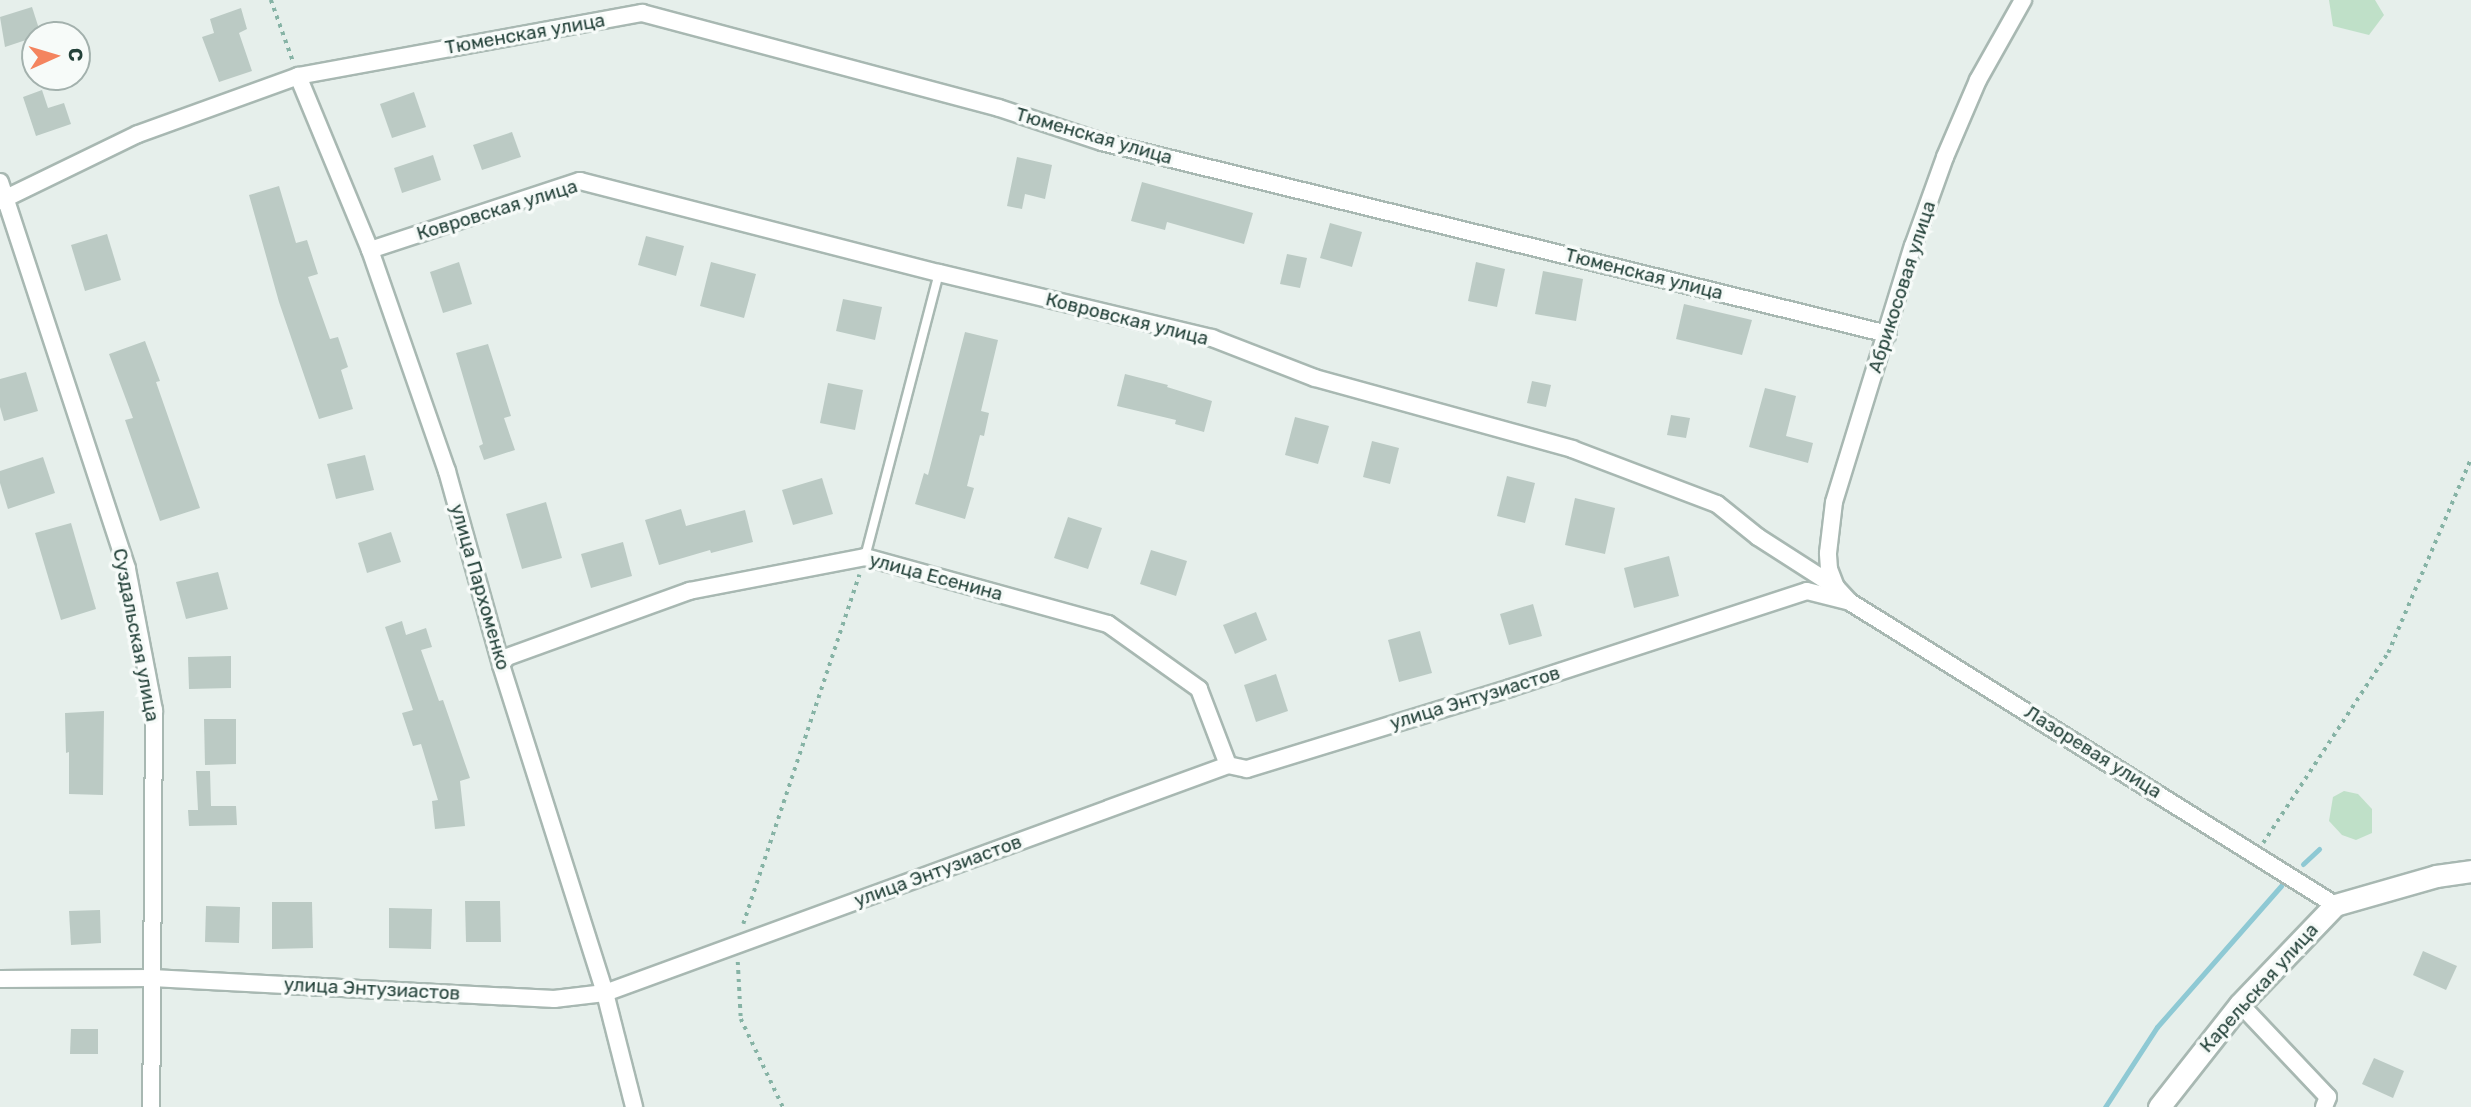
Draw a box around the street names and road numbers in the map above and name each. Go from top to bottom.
street label: Тюменская улица [443,9,607,59]
street label: Тюменская улица [1013,103,1175,169]
street label: Ковровская улица [414,175,580,245]
street label: Абрикосовая улица [1863,198,1941,376]
street label: Тюменская улица [1563,243,1725,305]
street label: Ковровская улица [1043,288,1211,350]
street label: улица Пархоменко [445,501,515,673]
street label: Суздальская улица [108,546,164,724]
street label: улица Есенина [867,548,1005,606]
street label: улица Энтузиастов [1387,661,1563,735]
street label: Лазоревая улица [2020,701,2166,803]
street label: улица Энтузиастов [851,830,1025,912]
street label: Карельская улица [2195,919,2323,1057]
street label: улица Энтузиастов [283,973,461,1005]

